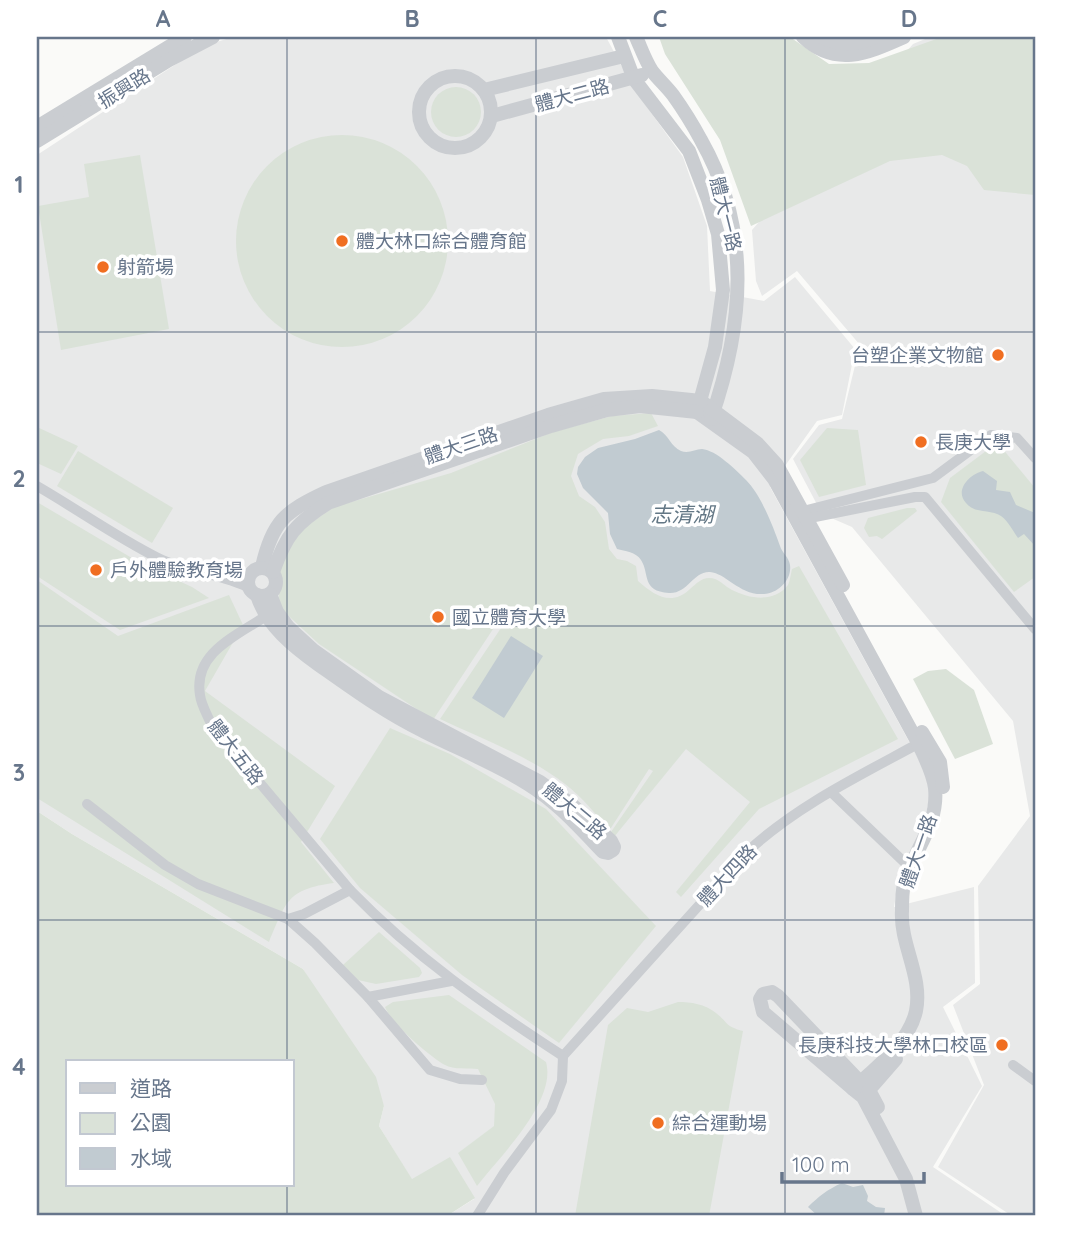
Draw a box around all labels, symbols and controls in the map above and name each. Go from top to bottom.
text: A [156,4,171,33]
text: B [404,4,420,33]
text: C [653,4,667,33]
text: D [901,4,917,33]
street label: 振興路 [93,63,155,113]
street label: 體大二路 [532,74,612,116]
text: 1 [15,170,23,199]
street label: 體大一路 [705,174,747,254]
place label: 體大林口綜合體育館 [356,229,527,253]
marker: 體大林口綜合體育館 [334,233,350,249]
place label: 射箭場 [117,255,174,279]
marker: 射箭場 [95,259,111,275]
place label: 台塑企業文物館 [851,343,984,367]
marker: 台塑企業文物館 [990,347,1006,363]
street label: 體大三路 [421,421,501,469]
place label: 長庚大學 [935,430,1011,454]
marker: 長庚大學 [913,434,929,450]
text: 2 [12,464,26,493]
water label: 志清湖 [651,501,716,527]
place label: 戶外體驗教育場 [110,558,243,582]
marker: 戶外體驗教育場 [88,562,104,578]
place label: 國立體育大學 [452,605,566,629]
marker: 國立體育大學 [430,609,446,625]
street label: 體大五路 [203,715,269,789]
text: 3 [13,758,25,787]
street label: 體大二路 [538,777,612,845]
street label: 體大一路 [894,811,942,891]
street label: 體大四路 [692,839,762,911]
place label: 長庚科技大學林口校區 [798,1033,988,1057]
marker: 長庚科技大學林口校區 [994,1037,1010,1053]
text: 4 [12,1052,26,1081]
legend [66,1060,294,1186]
text: 道路 [130,1075,172,1101]
text: 公園 [130,1109,172,1135]
place label: 綜合運動場 [672,1111,767,1135]
marker: 綜合運動場 [650,1115,666,1131]
scale bar [782,1141,923,1185]
text: 水域 [130,1145,172,1171]
text: 100 m [792,1151,850,1177]

